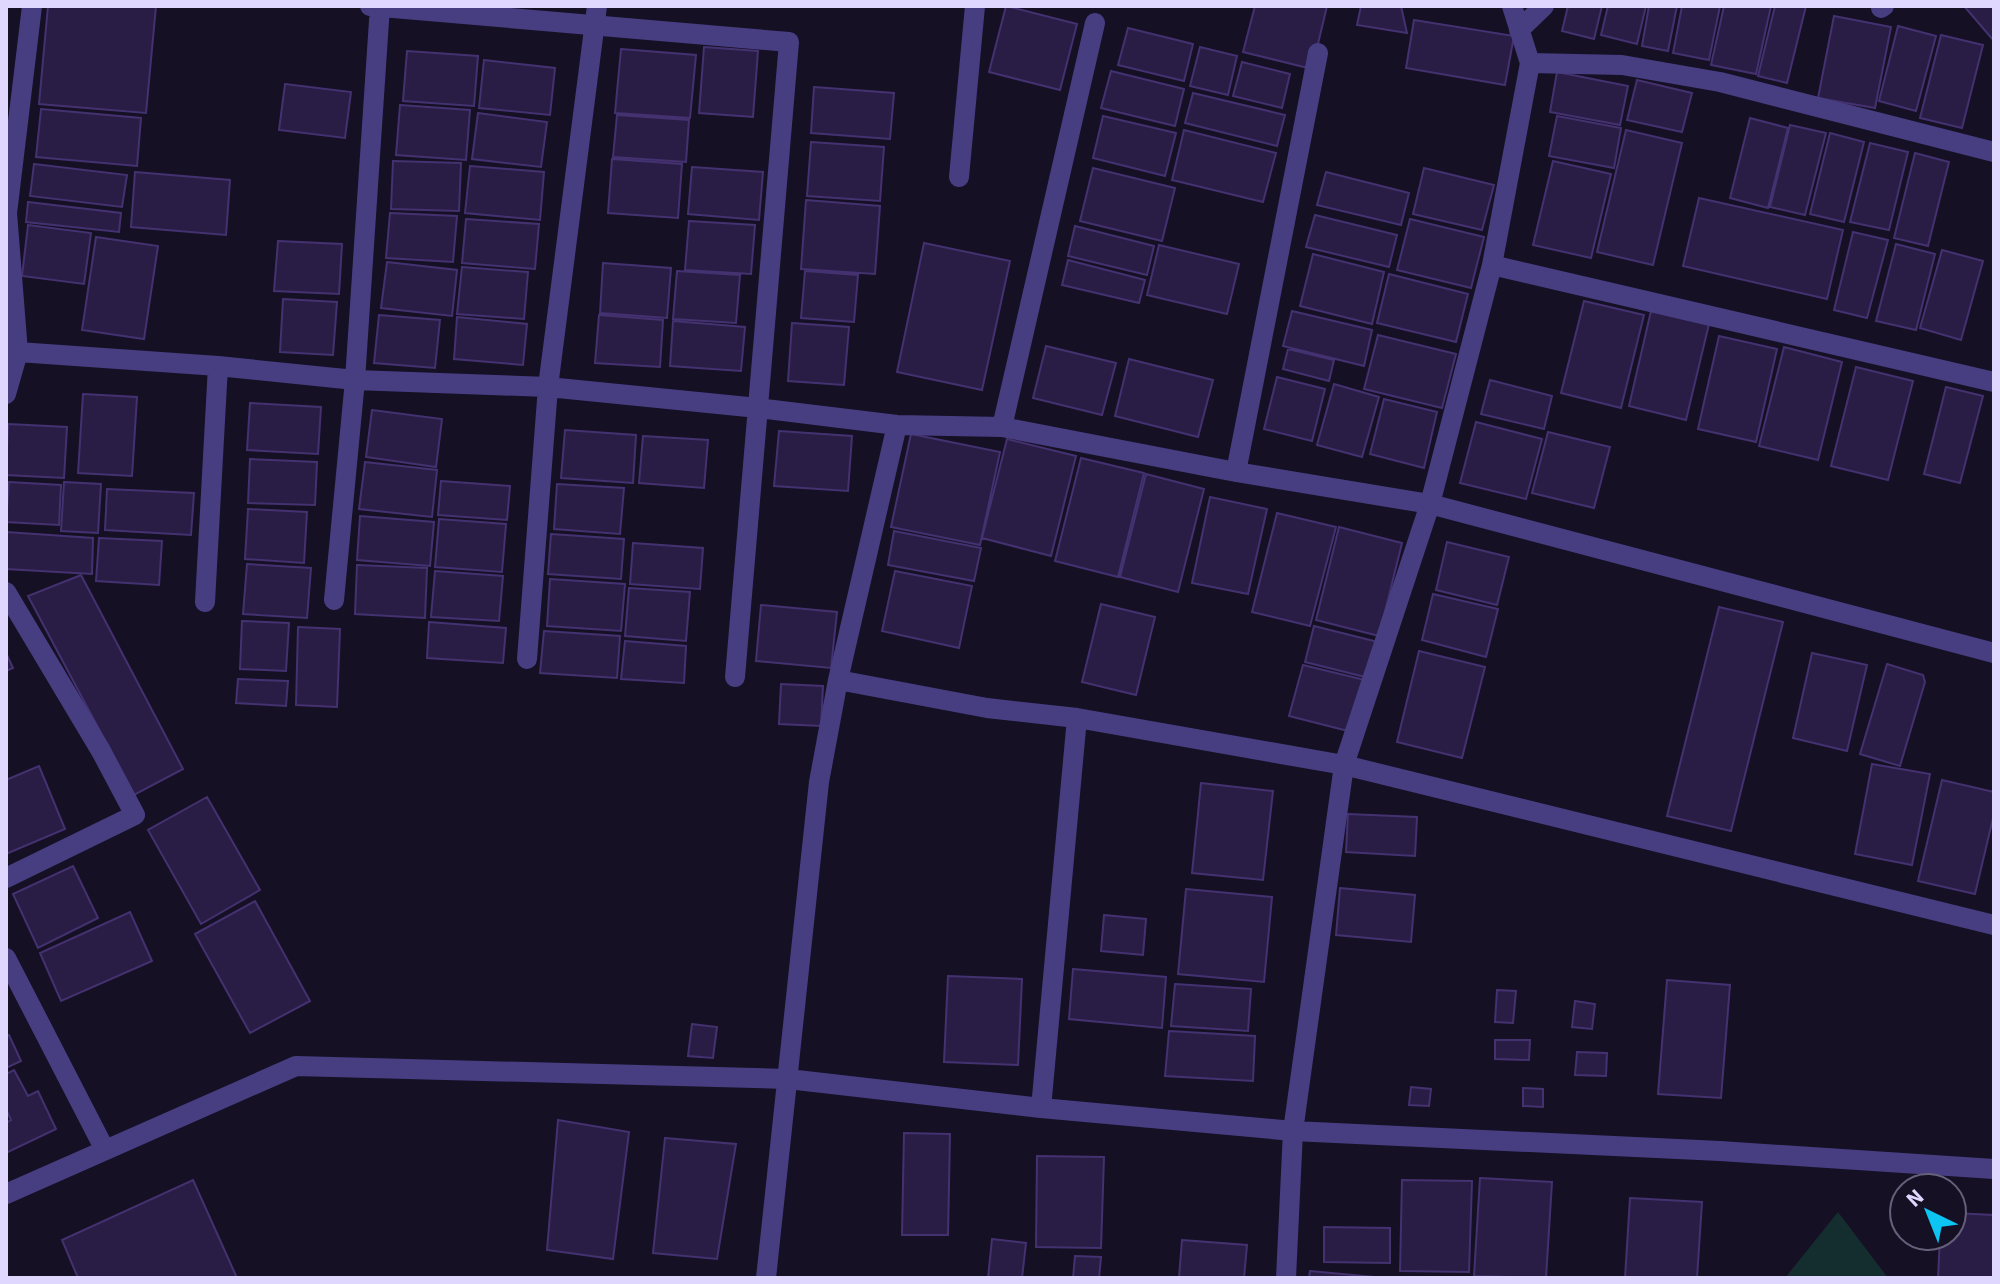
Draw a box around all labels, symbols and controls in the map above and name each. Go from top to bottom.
north arrow [1888,1172,1968,1252]
text: N [1899,1181,1931,1215]

